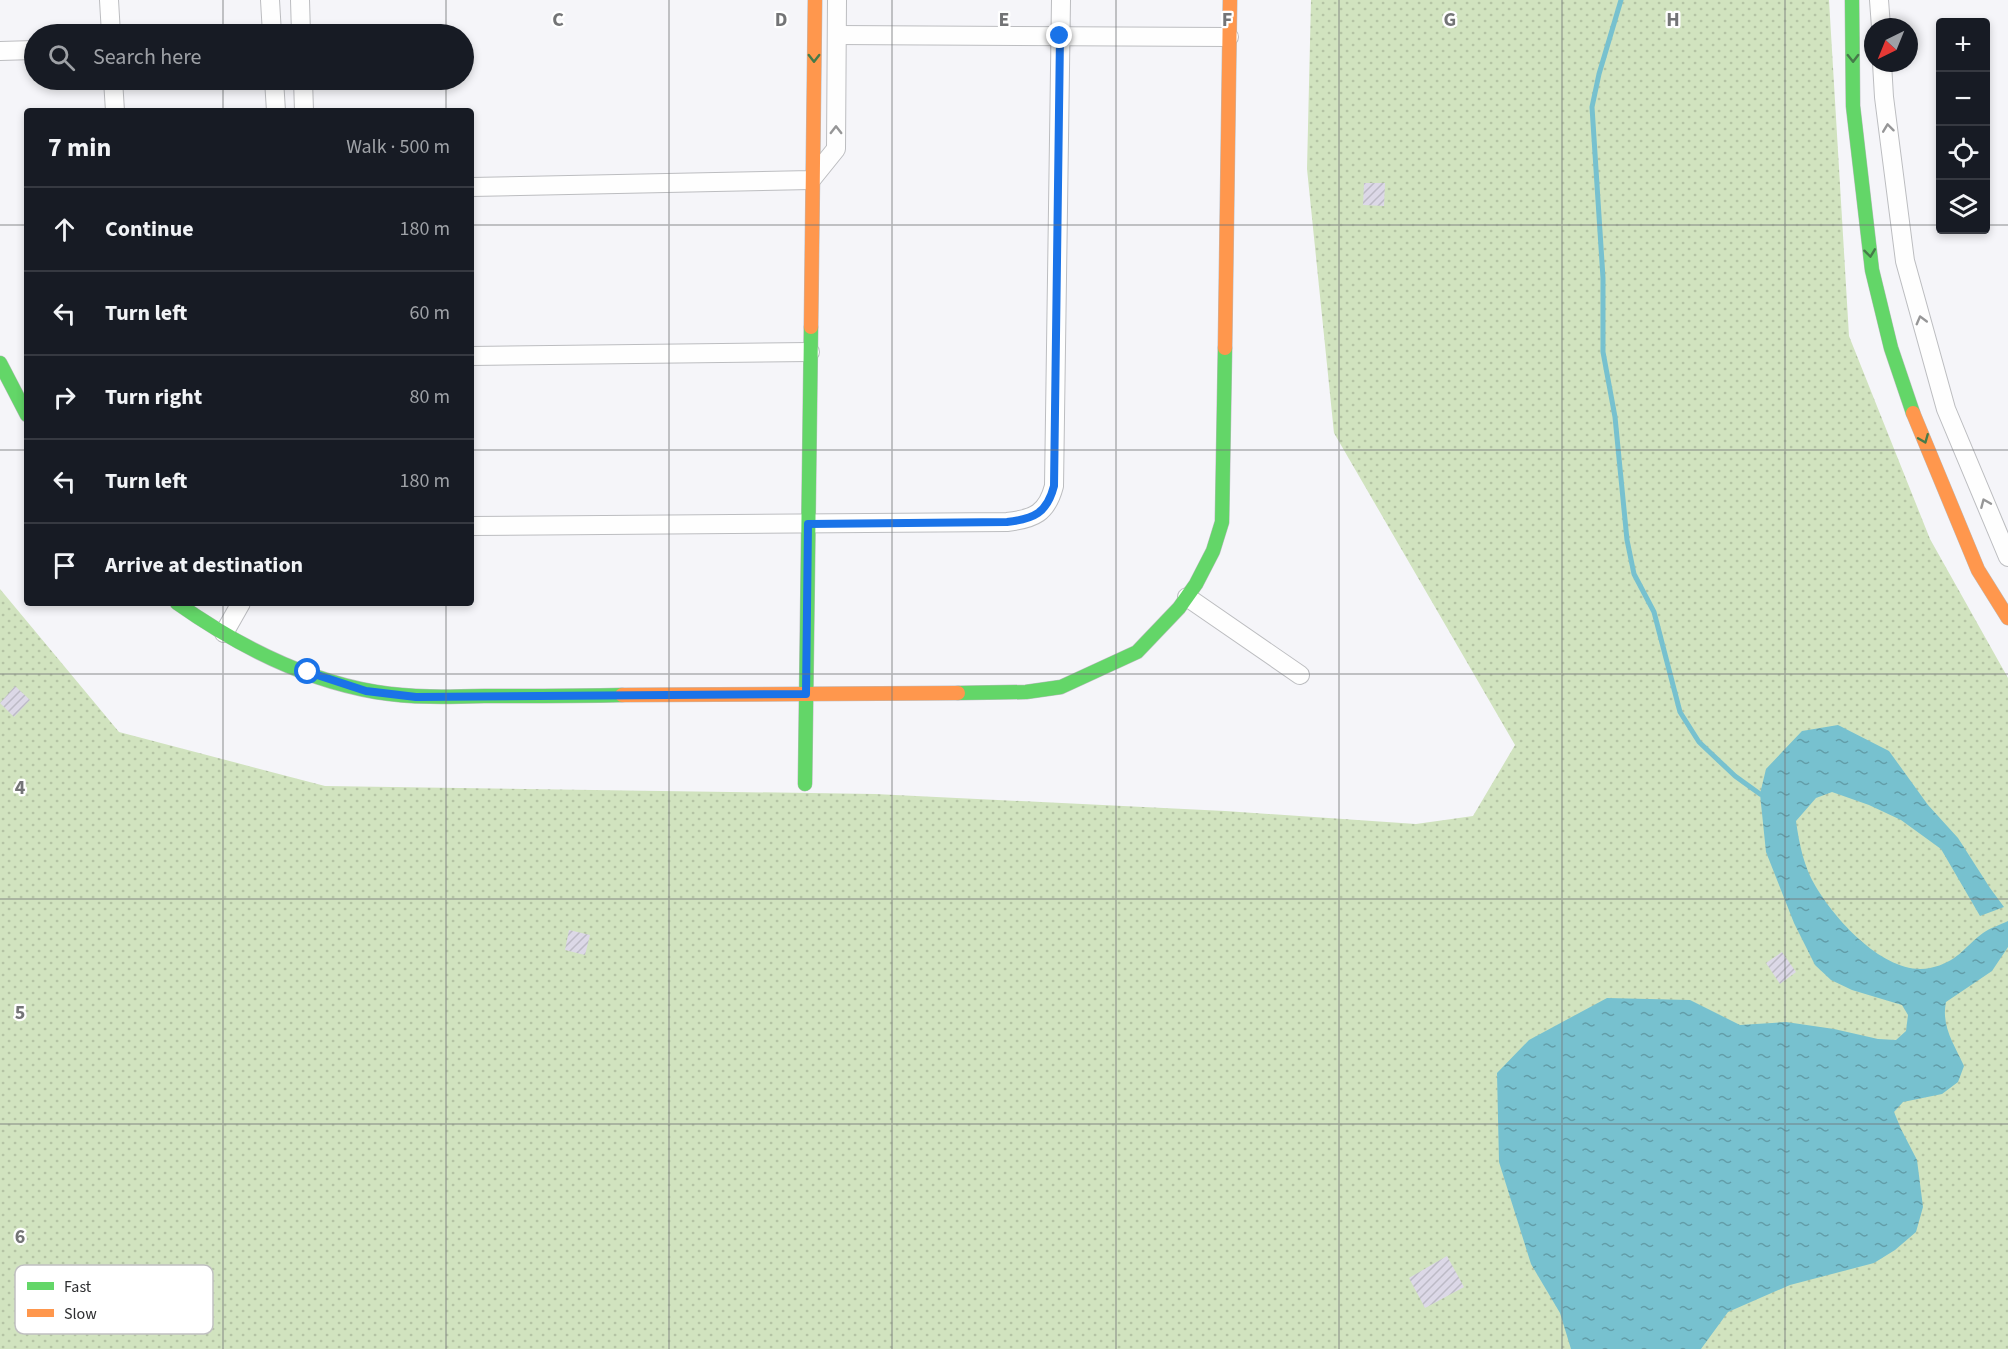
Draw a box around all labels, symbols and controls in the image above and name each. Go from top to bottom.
text: C [552,6,564,34]
text: D [775,6,787,34]
text: E [999,6,1009,34]
text: F [1222,6,1232,34]
text: G [1444,6,1456,34]
text: H [1666,6,1680,34]
north arrow [1864,18,1918,72]
map controls [1936,18,1990,234]
button: + [1936,18,1990,72]
route end [1046,22,1072,48]
search box [24,24,474,90]
icon: search [45,41,78,74]
text: Search here [93,41,201,73]
one-way arrow [808,54,821,63]
one-way arrow [1846,54,1859,63]
button: − [1936,72,1990,126]
one-way arrow [1882,123,1895,133]
one-way arrow [830,126,842,135]
button: locate [1936,126,1990,180]
text: 7 min [48,129,111,166]
text: Walk · 500 m [346,133,450,161]
button: layers [1936,180,1990,234]
icon: ahead [48,213,81,246]
text: Continue [105,213,194,245]
text: 180 m [400,215,450,243]
one-way arrow [1863,248,1876,257]
icon: left [48,297,81,330]
text: Turn left [105,297,187,329]
text: 60 m [410,299,450,327]
one-way arrow [1916,315,1929,325]
icon: right [48,381,81,414]
text: Turn right [105,381,202,413]
text: 80 m [410,383,450,411]
one-way arrow [1917,433,1929,444]
icon: left [48,465,81,498]
text: Turn left [105,465,187,497]
text: 180 m [400,467,450,495]
one-way arrow [1980,499,1992,510]
icon: arrive [48,549,81,582]
text: Arrive at destination [105,549,303,581]
route start [294,658,320,684]
text: 4 [15,774,26,802]
text: 5 [15,999,25,1027]
text: 6 [15,1223,25,1251]
legend [15,1265,213,1334]
text: Fast [64,1276,92,1298]
text: Slow [64,1303,97,1325]

